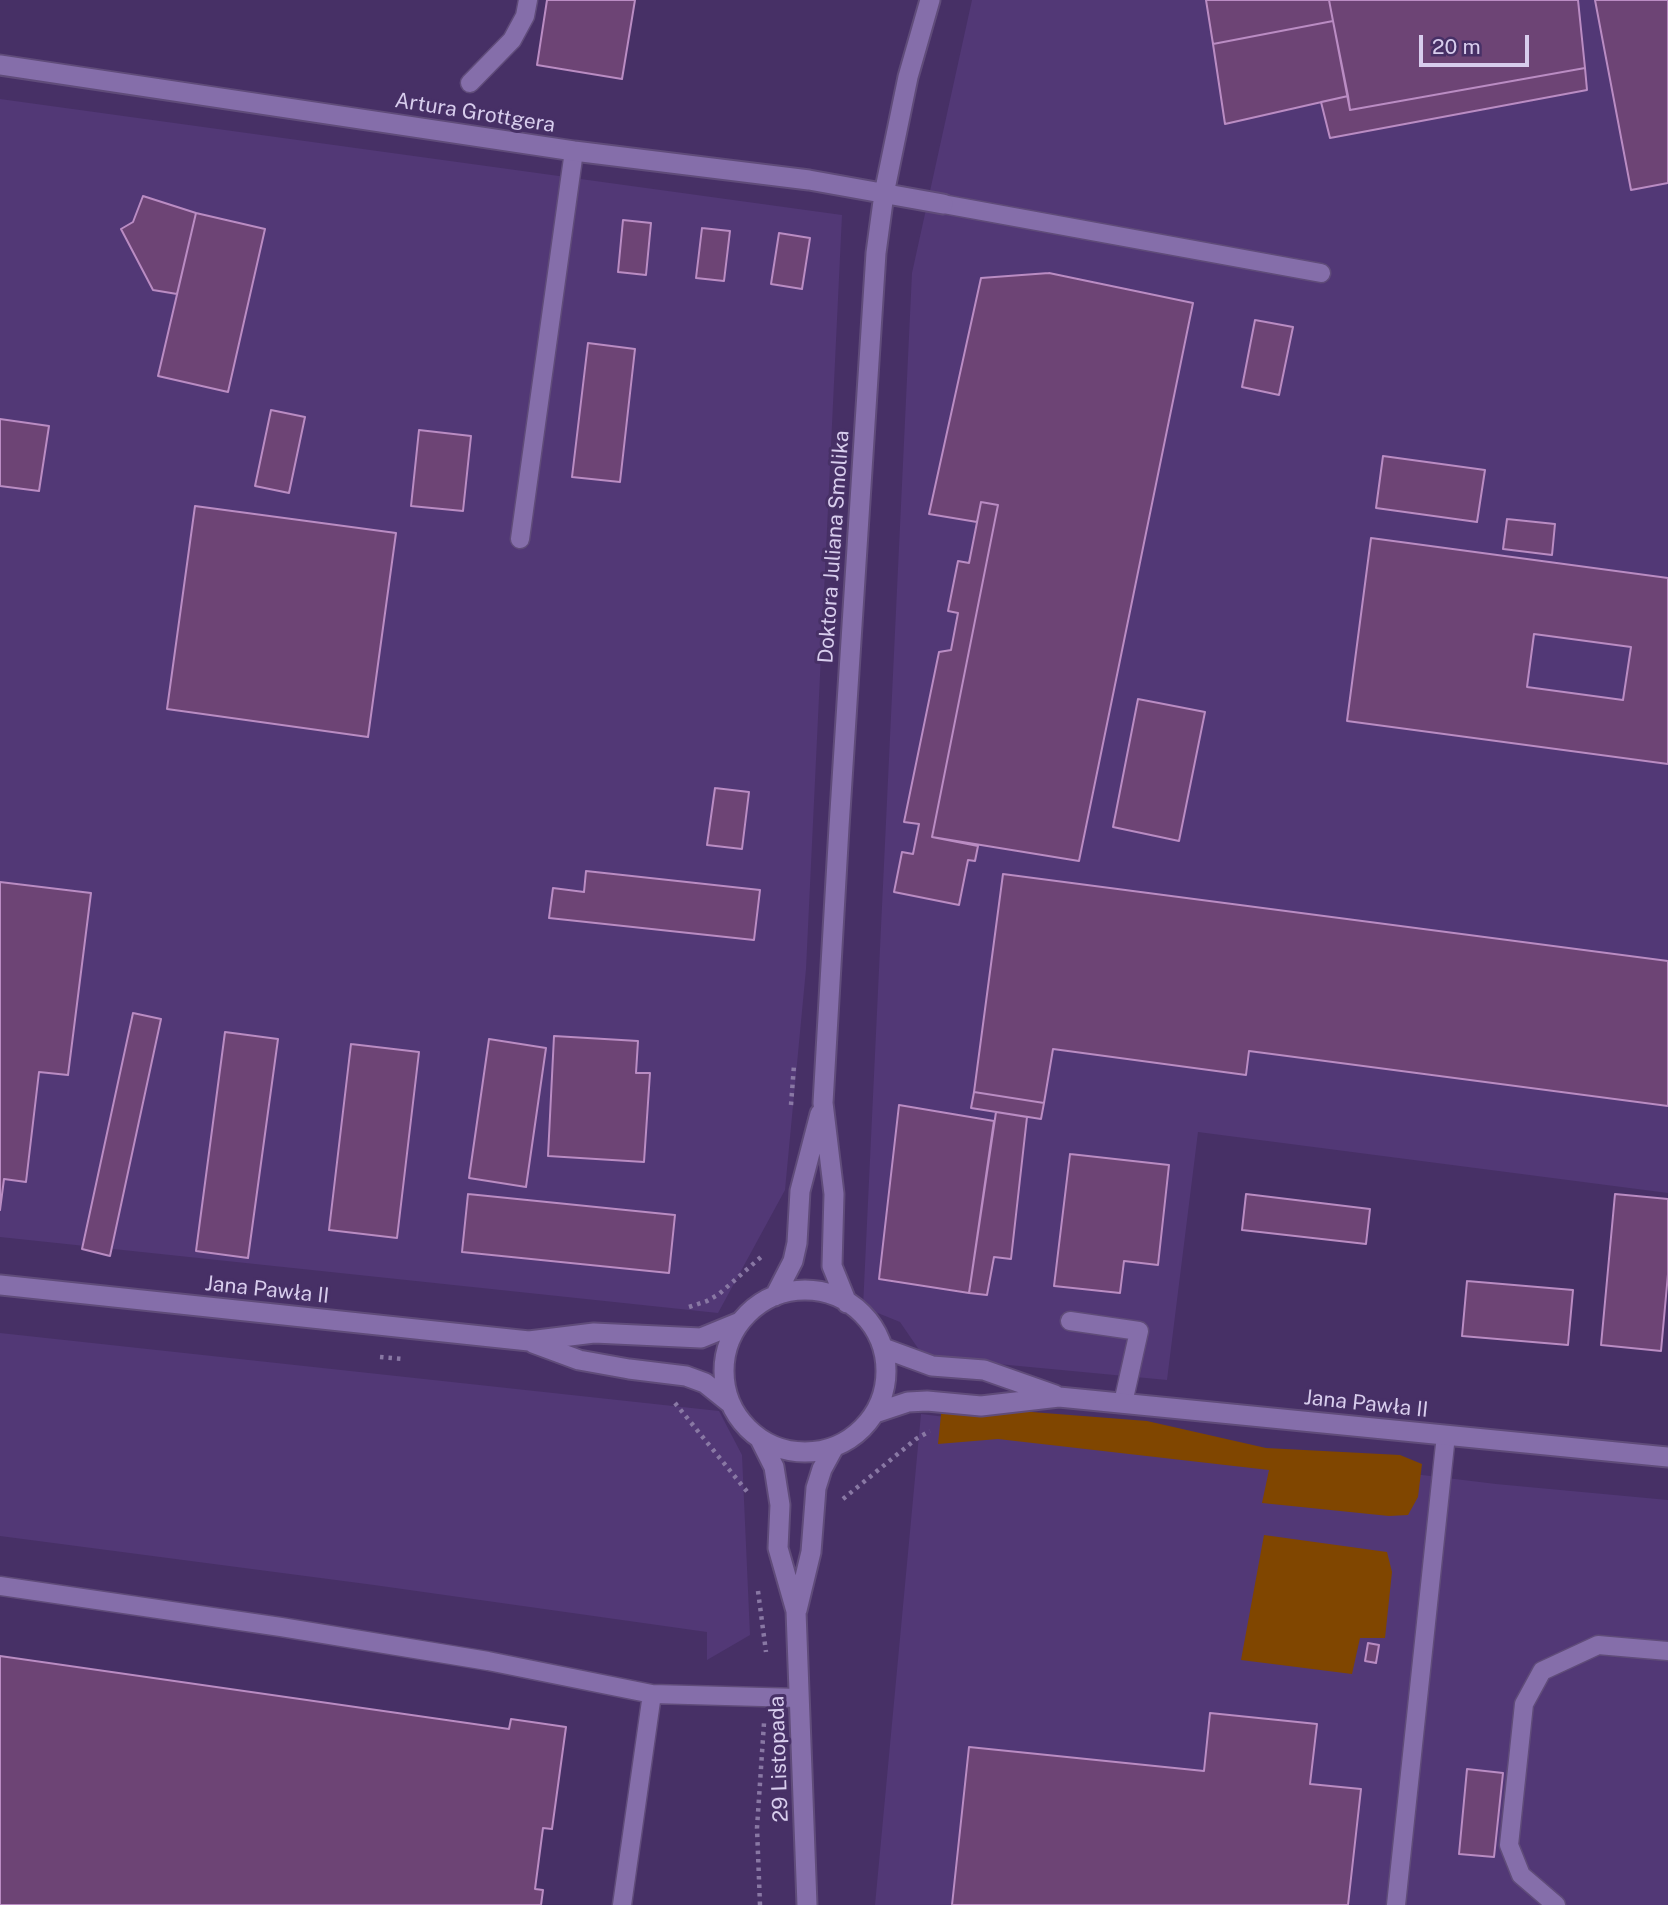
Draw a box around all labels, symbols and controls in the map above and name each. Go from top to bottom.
scale bar [1423,21,1533,65]
text: 20 m [1432,34,1481,59]
street label: Artura Grottgera [393,88,557,138]
street label: Doktora Juliana Smolika [813,430,855,664]
street label: Jana Pawła II [203,1271,331,1309]
street label: Jana Pawła II [1302,1385,1430,1423]
street label: 29 Listopada [764,1695,794,1823]

